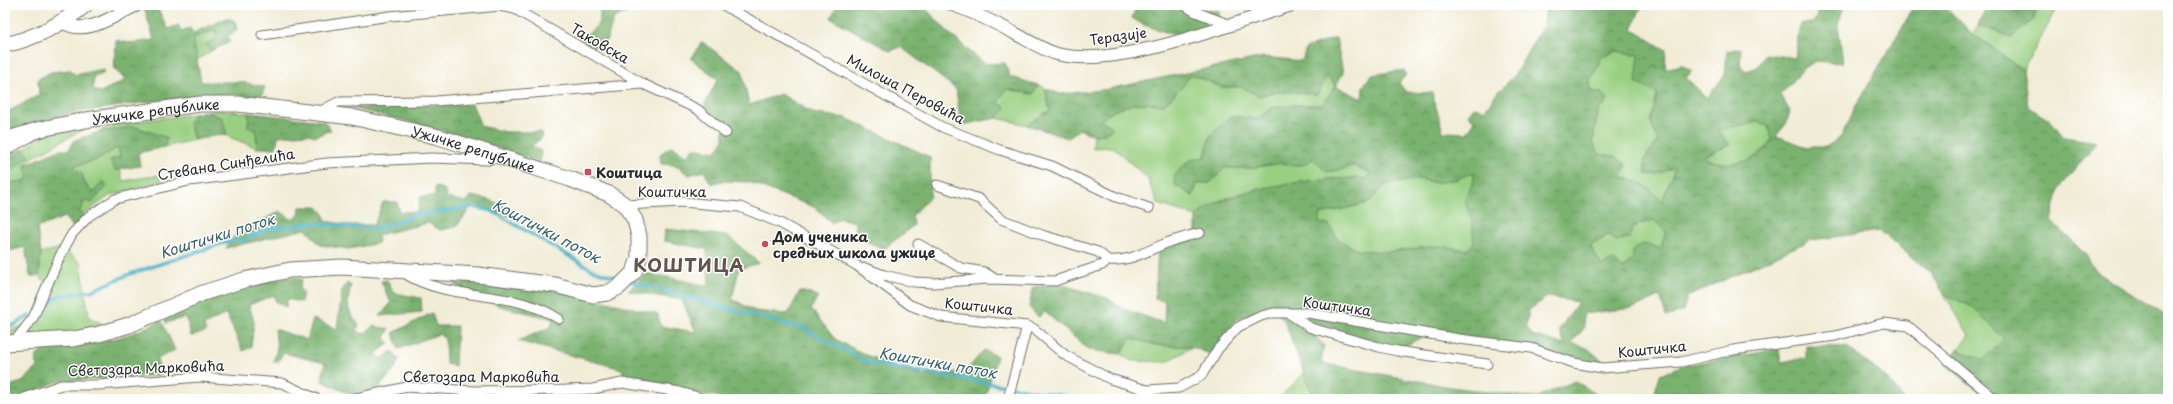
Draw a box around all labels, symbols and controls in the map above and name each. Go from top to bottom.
street label: Таковска [567,18,634,68]
street label: Теразије [1088,22,1148,50]
street label: Милоша Перовића [843,49,969,129]
street label: Ужичке републике [91,93,220,130]
street label: Ужичке републике [410,121,538,178]
street label: Стевана Синђелића [156,143,296,185]
place label: Коштица [596,162,663,183]
marker: Коштица [583,167,593,177]
street label: Коштичка [638,181,706,202]
water label: Коштички поток [489,192,606,269]
water label: Коштички поток [157,206,278,263]
place label: Дом ученика средњих школа ужице [772,226,936,263]
marker: Дом ученика средњих школа ужице [760,239,770,249]
district label: КОШТИЦА [633,251,745,278]
street label: Коштичка [1302,291,1373,321]
street label: Коштичка [944,292,1014,320]
street label: Коштичка [1617,335,1687,363]
water label: Коштички поток [877,340,1000,384]
street label: Светозара Марковића [67,355,225,381]
street label: Светозара Марковића [403,366,560,387]

